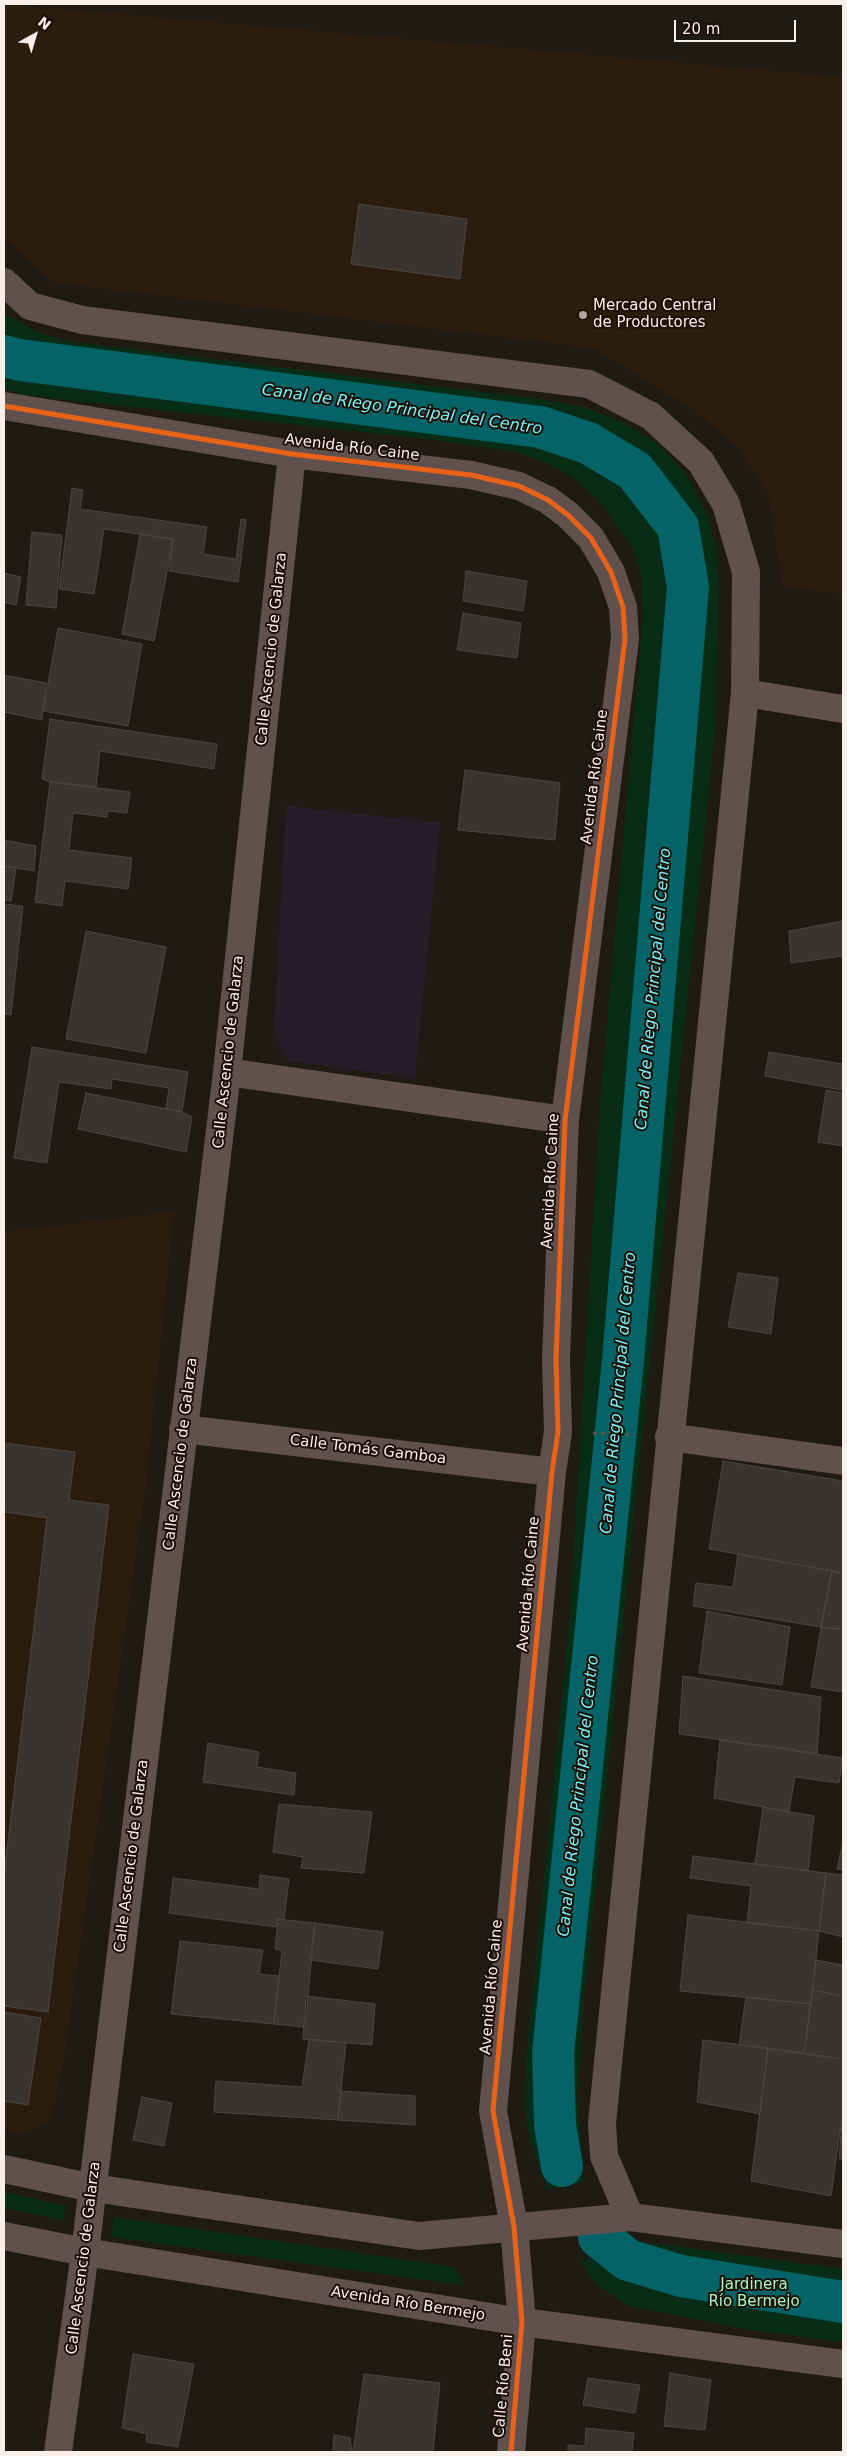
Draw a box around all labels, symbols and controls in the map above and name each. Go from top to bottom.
north arrow [10,10,60,60]
scale bar [677,10,800,42]
text: N [35,13,54,33]
text: 20 m [682,20,720,38]
place label: Mercado Central de Productores [593,297,717,332]
marker: Mercado Central de Productores [577,309,589,321]
water label: Canal de Riego Principal del Centro [261,381,543,439]
street label: Avenida Río Caine [284,431,420,465]
street label: Calle Ascencio de Galarza [253,551,291,747]
street label: Avenida Río Caine [578,709,612,845]
water label: Canal de Riego Principal del Centro [632,847,676,1131]
street label: Calle Ascencio de Galarza [210,954,248,1150]
street label: Avenida Río Caine [538,1113,564,1249]
water label: Canal de Riego Principal del Centro [597,1251,641,1535]
street label: Calle Ascencio de Galarza [160,1356,202,1552]
street label: Calle Tomás Gamboa [289,1431,447,1469]
street label: Avenida Río Caine [514,1516,544,1652]
water label: Canal de Riego Principal del Centro [555,1654,603,1938]
street label: Calle Ascencio de Galarza [111,1758,153,1954]
street label: Avenida Río Caine [477,1919,507,2055]
street label: Calle Ascencio de Galarza [63,2160,105,2356]
park label: Jardinera Río Bermejo [708,2276,800,2311]
street label: Avenida Río Bermejo [330,2283,486,2325]
street label: Calle Río Beni [491,2334,517,2438]

